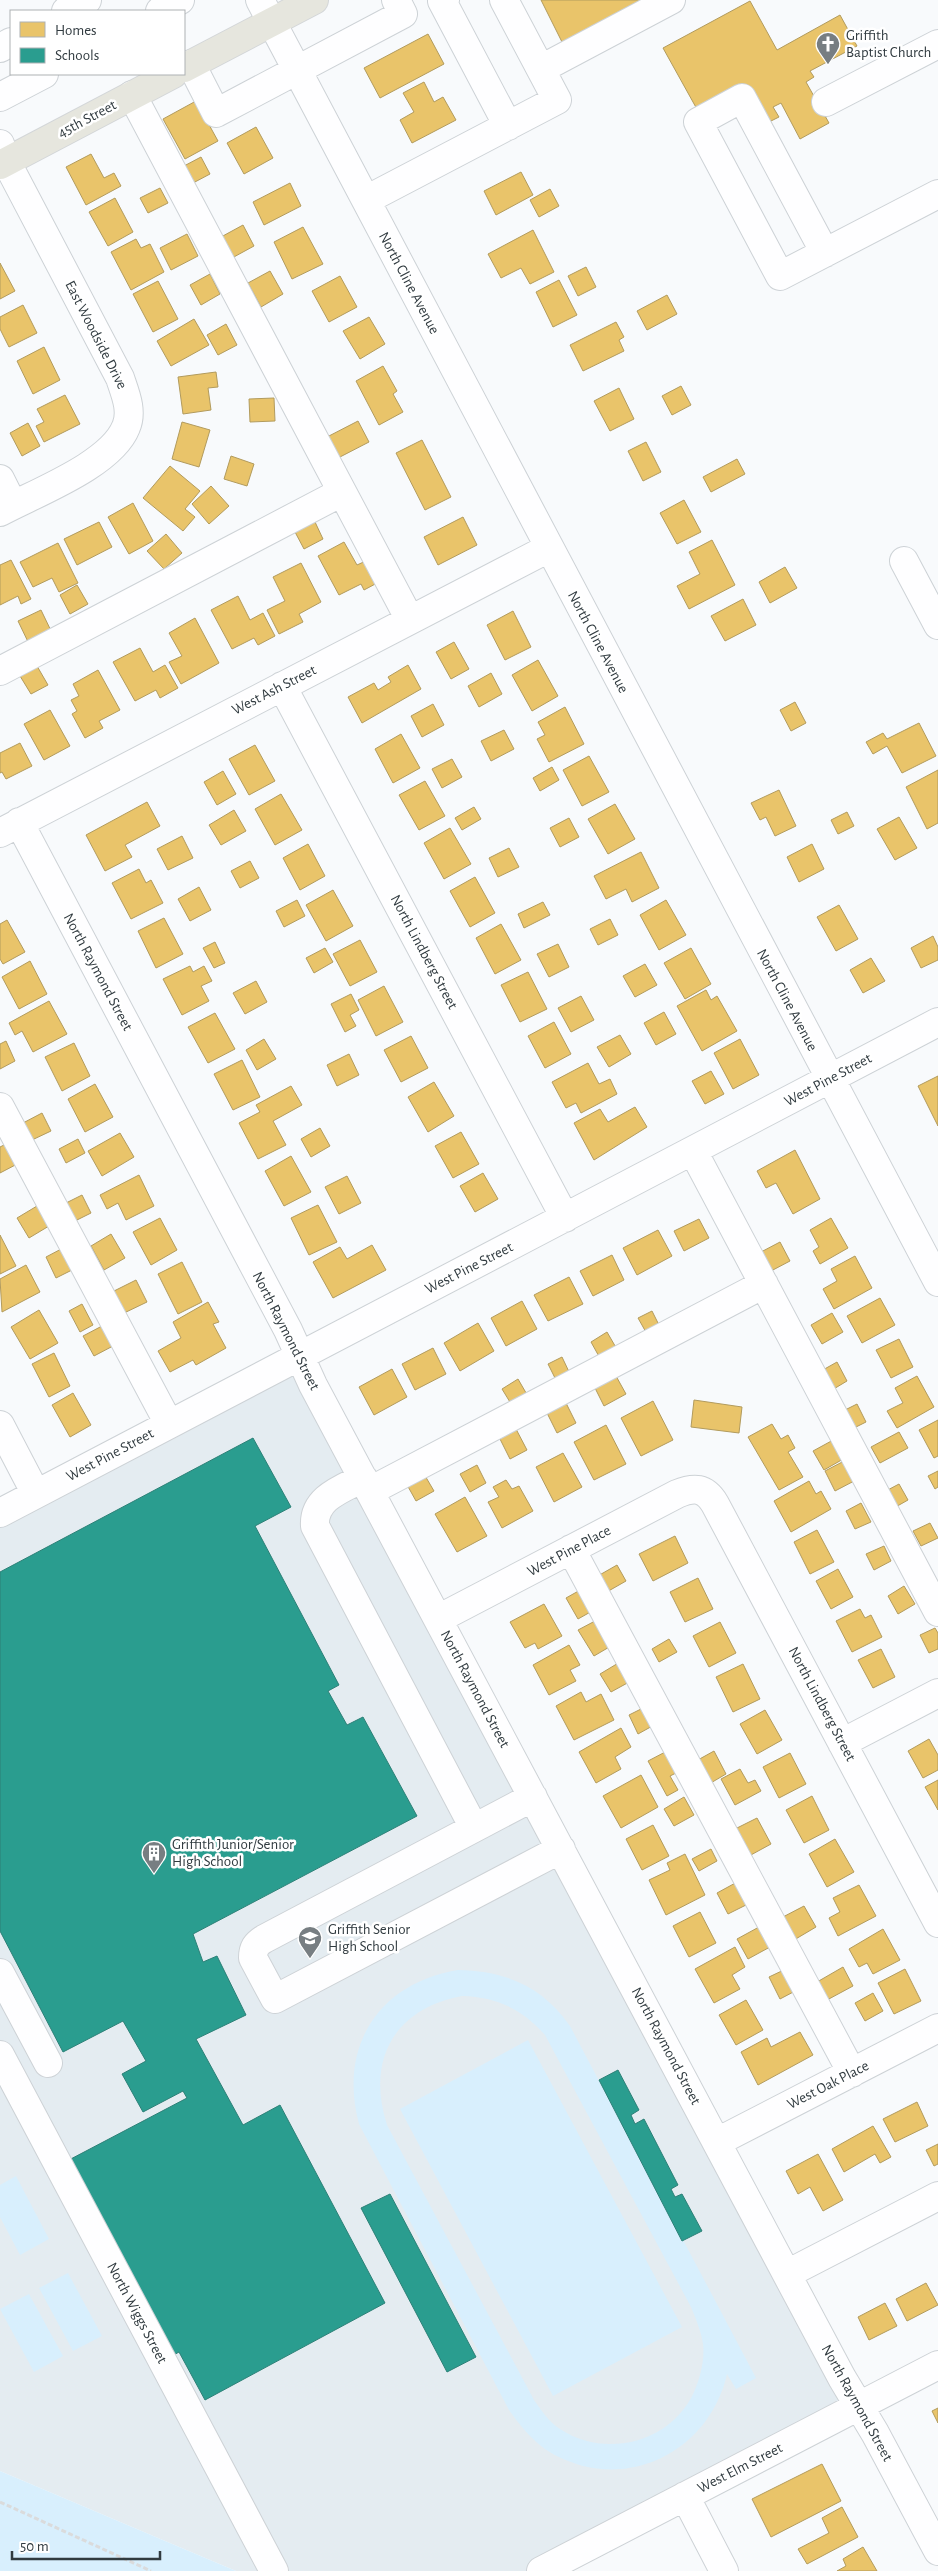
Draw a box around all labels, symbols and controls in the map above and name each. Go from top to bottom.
legend [10,10,185,75]
text: Homes [55,23,97,38]
place label: Griffith Baptist Church [846,28,931,60]
church icon: Griffith Baptist Church [815,31,841,65]
text: Schools [55,48,99,63]
street label: 45th Street [55,97,119,141]
street label: North Cline Avenue [376,230,442,337]
street label: East Woodside Drive [62,278,130,392]
street label: North Cline Avenue [565,589,631,696]
street label: West Ash Street [229,662,319,718]
street label: North Lindberg Street [388,892,461,1012]
street label: North Raymond Street [61,911,135,1033]
street label: North Cline Avenue [754,947,820,1054]
street label: West Pine Street [782,1051,874,1109]
street label: West Pine Street [423,1239,516,1297]
street label: North Raymond Street [250,1269,322,1393]
street label: West Pine Street [64,1426,156,1484]
street label: West Pine Place [525,1523,613,1579]
street label: North Raymond Street [438,1628,512,1750]
street label: North Lindberg Street [786,1644,859,1764]
place label: Griffith Junior/Senior High School [172,1837,294,1869]
building icon: Griffith Junior/Senior High School [141,1840,167,1874]
place label: Griffith Senior High School [328,1922,410,1954]
school or university icon: Griffith Senior High School [297,1925,323,1959]
street label: North Raymond Street [629,1985,703,2107]
street label: West Oak Place [785,2058,871,2112]
street label: North Wiggs Street [104,2260,170,2366]
street label: North Raymond Street [819,2342,895,2464]
street label: West Elm Street [695,2440,785,2496]
scale bar [12,2528,160,2560]
text: 50 m [20,2539,49,2554]

